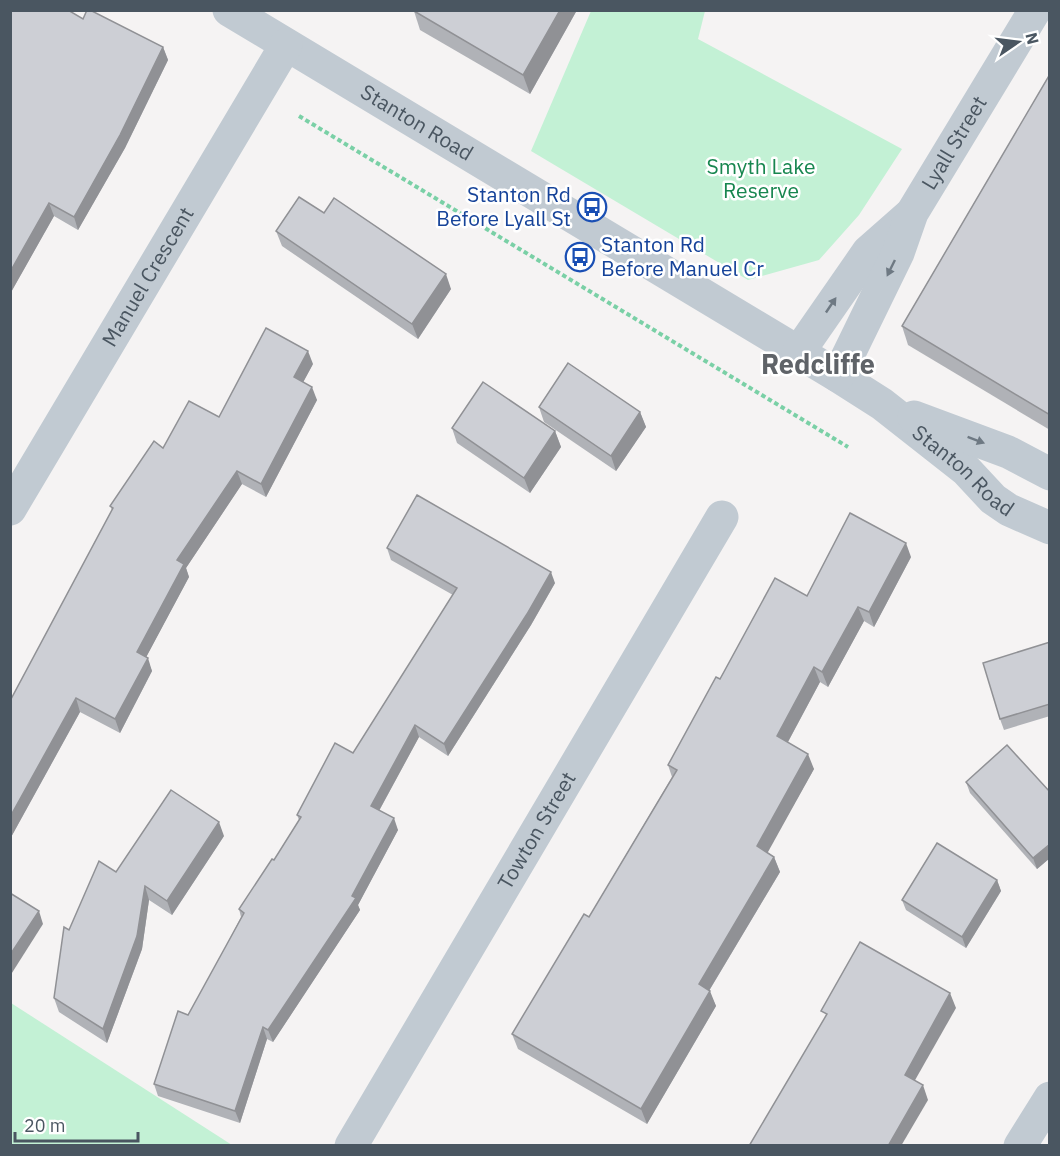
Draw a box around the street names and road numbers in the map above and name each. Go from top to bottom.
street label: Stanton Road [356,77,479,167]
street label: Lyall Street [914,90,993,195]
street label: Manuel Crescent [95,201,200,352]
street label: Stanton Road [907,418,1020,522]
street label: Towton Street [490,766,582,894]

